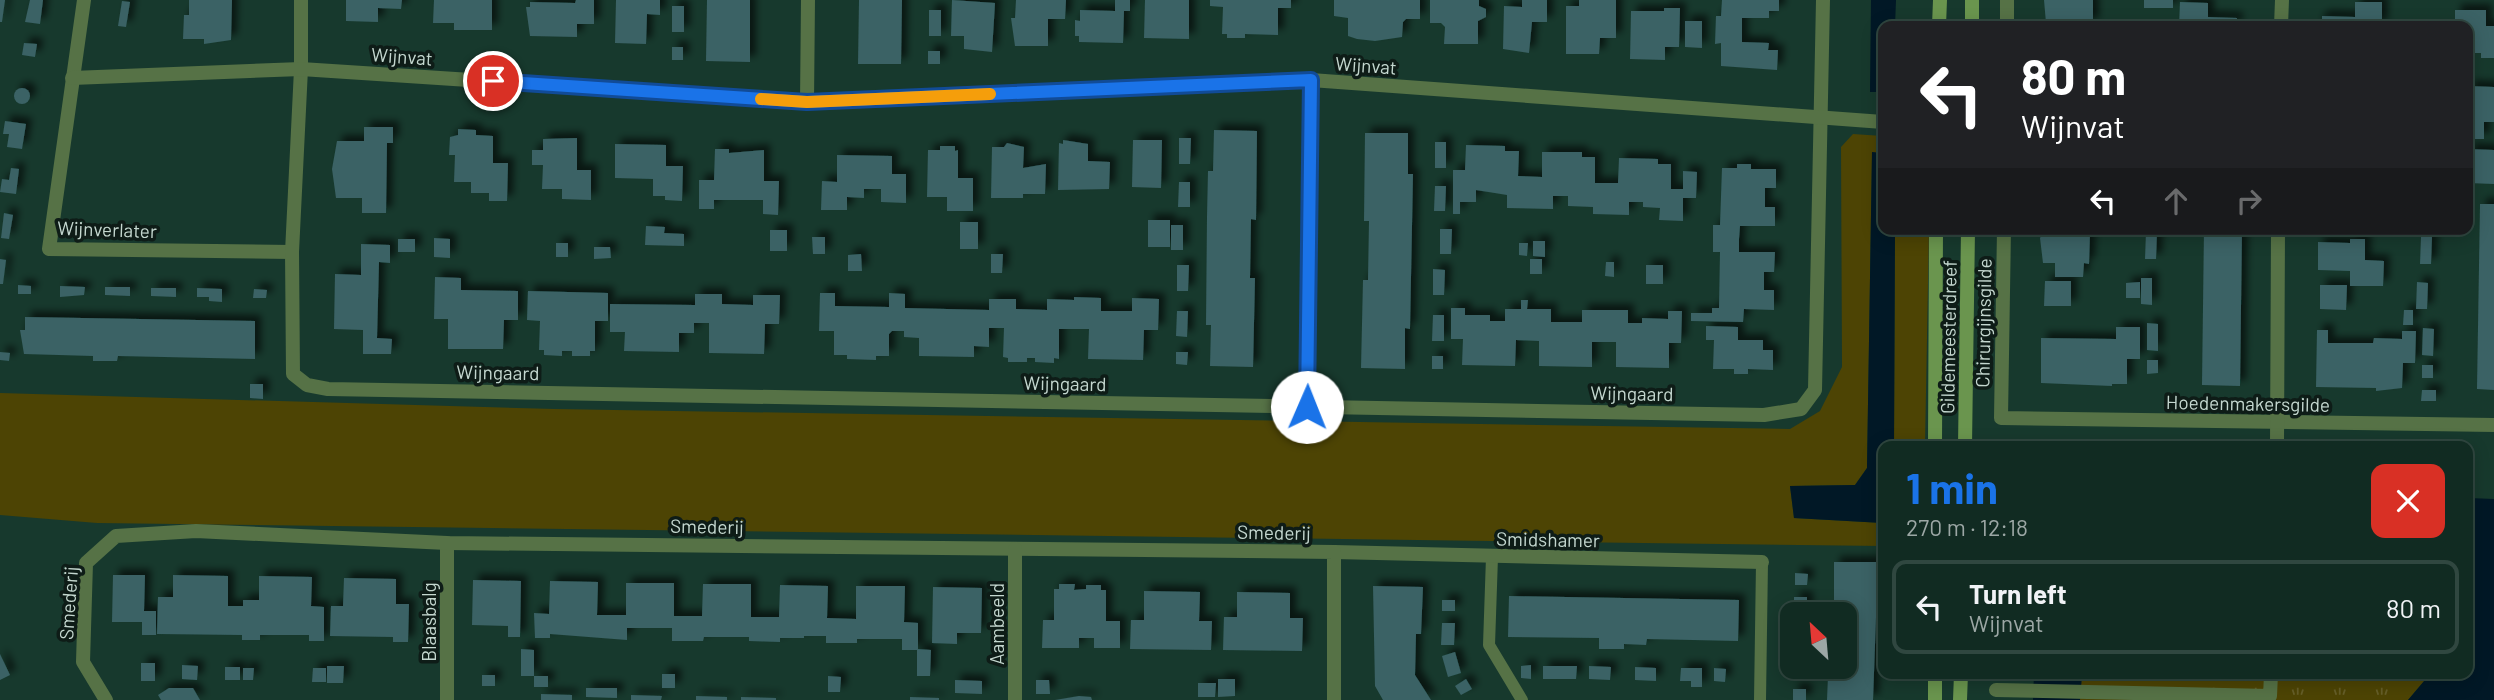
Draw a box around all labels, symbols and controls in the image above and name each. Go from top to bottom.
street label: Wijnvat [370,42,434,70]
text: 80 m [2021,46,2126,105]
icon: left [1906,49,1997,140]
pin [463,51,523,111]
street label: Wijnvat [1334,51,1398,79]
icon: arrive [474,62,512,100]
text: Wijnvat [2021,106,2125,144]
icon: left [2084,182,2122,220]
icon: ahead [2157,182,2195,220]
icon: right [2230,182,2268,220]
street label: Wijnverlater [57,216,157,242]
street label: Chirurgijnsgilde [1970,258,1996,388]
street label: Gildemeesterdreef [1935,260,1961,414]
street label: Wijngaard [456,360,540,384]
position arrow [1270,370,1344,444]
street label: Wijngaard [1023,371,1107,395]
street label: Wijngaard [1590,381,1674,405]
street label: Hoedenmakersgilde [2166,390,2330,416]
text: 1 min [1906,462,1998,512]
button: close [2371,464,2445,538]
text: 270 m · 12:18 [1906,513,2028,541]
street label: Smederij [670,514,744,538]
street label: Smederij [1237,520,1311,544]
street label: Smidshamer [1496,527,1600,551]
street label: Smederij [54,565,82,641]
text: Turn left [1969,578,2067,609]
street label: Blaasbalg [417,582,440,662]
street label: Aambeeld [985,583,1008,665]
icon: left [1910,588,1948,626]
text: 80 m [2386,592,2441,623]
north arrow [1780,602,1857,679]
map controls [1780,602,1857,679]
text: Wijnvat [1969,609,2044,637]

